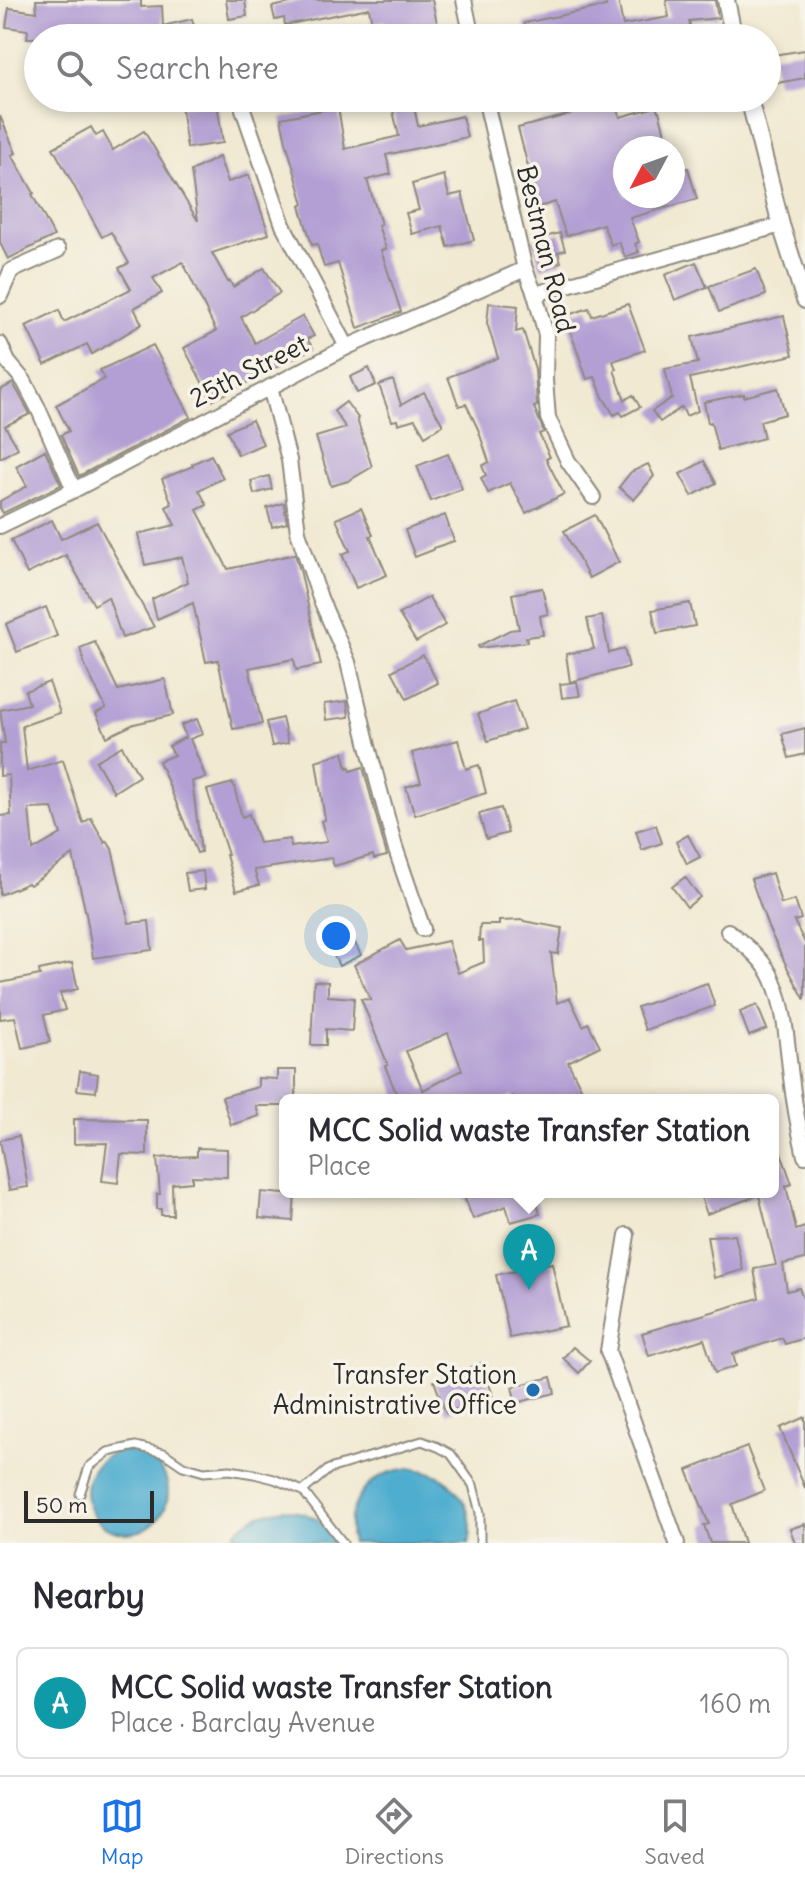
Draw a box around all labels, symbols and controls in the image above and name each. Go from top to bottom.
search box [24,24,781,112]
icon: search [52,46,96,90]
text: Search here [116,49,279,87]
north arrow [613,136,685,208]
street label: Bestman Road [510,162,583,336]
street label: 25th Street [184,327,314,414]
your location [316,916,356,956]
popup [279,1094,779,1198]
text: MCC Solid waste Transfer Station [308,1111,750,1149]
text: Place [308,1149,371,1182]
pin: A [503,1224,555,1290]
place label: Transfer Station Administrative Office [273,1358,517,1421]
marker: Transfer Station Administrative Office [524,1381,542,1399]
scale bar [24,1487,154,1523]
text: 50 m [36,1491,88,1519]
text: Nearby [32,1574,145,1617]
text: MCC Solid waste Transfer Station [110,1668,552,1706]
text: A [52,1687,68,1720]
text: 160 m [700,1687,771,1720]
text: Place · Barclay Avenue [110,1706,375,1739]
tab: Map [100,1794,144,1870]
tab: Directions [345,1794,444,1870]
tab: Saved [644,1794,705,1870]

